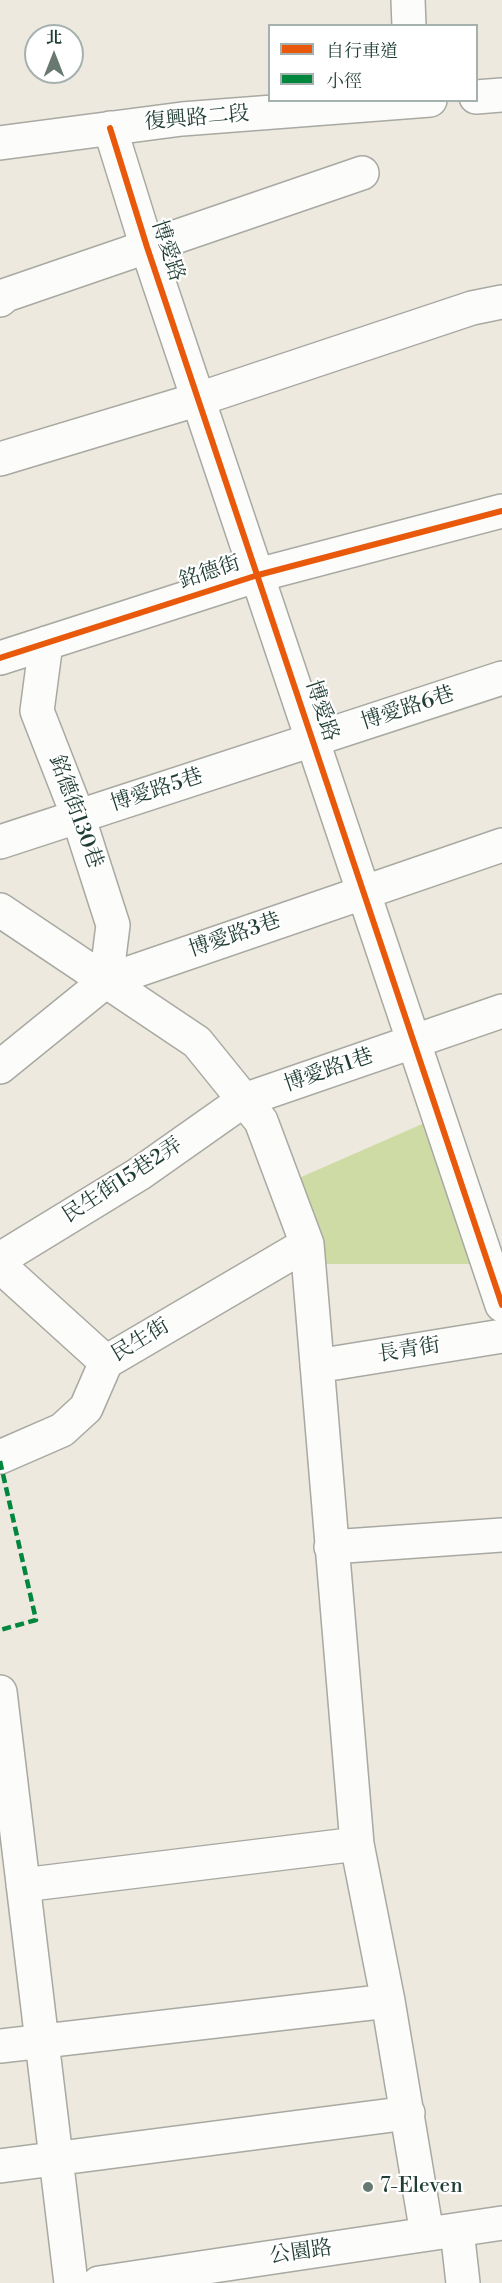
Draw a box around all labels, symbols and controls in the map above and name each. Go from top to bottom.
north arrow [24,24,84,84]
legend [268,24,478,102]
text: 北 [46,28,62,48]
text: 自行車道 [326,40,398,63]
text: 小徑 [326,70,362,93]
street label: 復興路二段 [144,102,250,136]
street label: 博愛路 [145,217,189,285]
street label: 銘德街 [176,551,244,595]
street label: 博愛路 [299,677,343,745]
street label: 博愛路6巷 [358,682,458,736]
street label: 銘德街130巷 [43,752,107,872]
street label: 博愛路5巷 [108,764,206,818]
street label: 博愛路3巷 [186,909,284,963]
street label: 博愛路1巷 [281,1044,377,1098]
street label: 民生街15巷2弄 [58,1133,188,1229]
street label: 民生街 [108,1314,174,1368]
street label: 長青街 [376,1334,442,1368]
place label: 7-Eleven [380,2174,463,2200]
marker: 7-Eleven [361,2180,375,2194]
street label: 公園路 [268,2236,334,2270]

